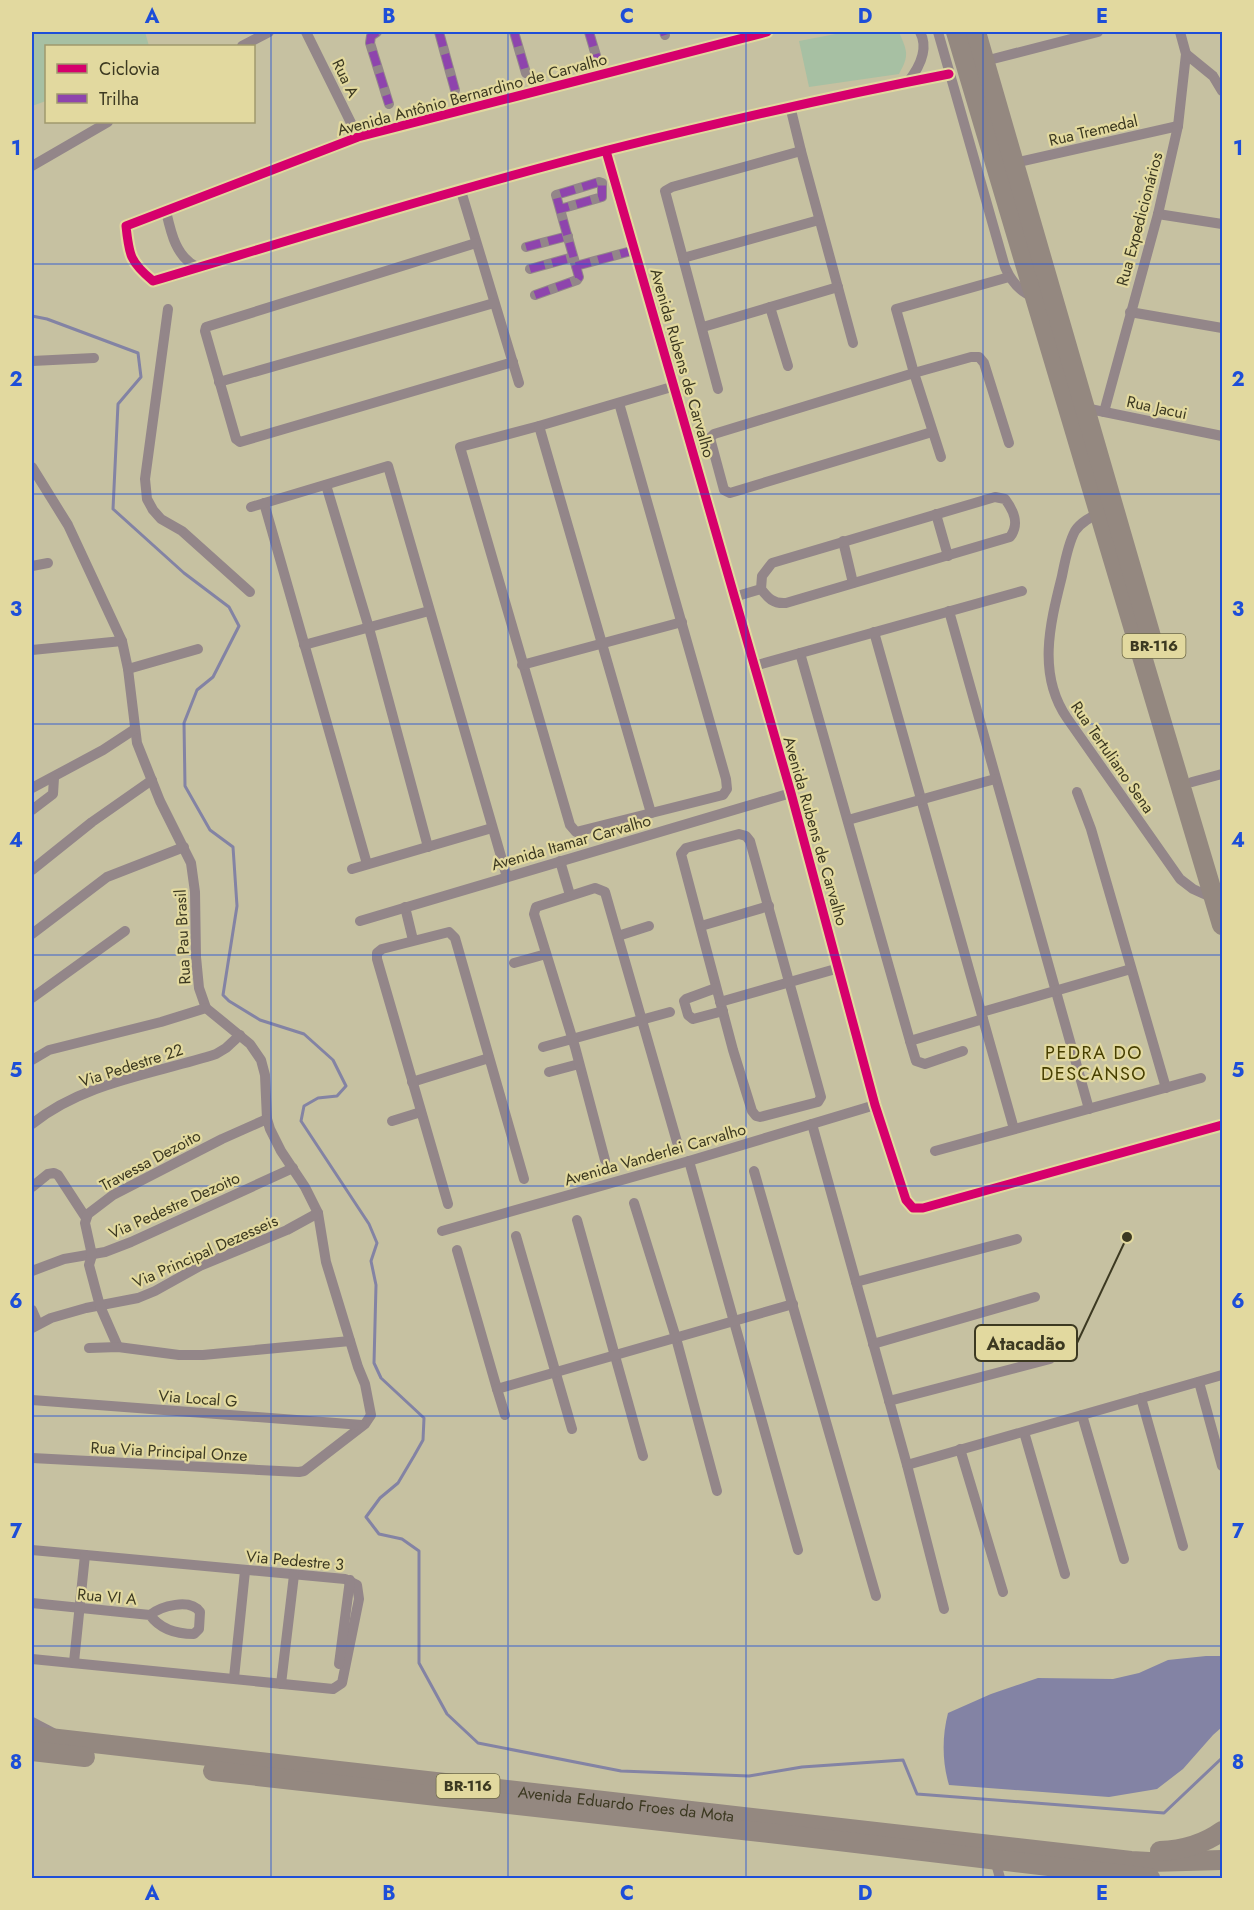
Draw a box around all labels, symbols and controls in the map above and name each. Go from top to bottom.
text: A [144,2,160,31]
text: B [382,2,396,31]
text: C [620,2,634,31]
text: D [858,2,872,31]
text: E [1096,2,1108,31]
legend [45,45,255,123]
street label: Avenida Antônio Bernardino de Carvalho [335,47,610,142]
street label: Rua A [326,55,365,102]
text: Ciclovia [99,56,160,82]
text: Trilha [99,86,139,112]
street label: Rua Tremedal [1046,109,1140,152]
text: 1 [11,134,21,163]
text: 1 [1233,134,1243,163]
street label: Rua Expedicionários [1111,150,1168,289]
street label: Avenida Rubens de Carvalho [644,266,721,461]
text: 2 [9,365,23,394]
text: 2 [1231,365,1245,394]
street label: Rua Jacui [1124,390,1189,425]
text: 3 [10,595,22,624]
text: 3 [1232,595,1244,624]
road number: BR-116 [1122,634,1186,658]
street label: Rua Tertuliano Sena [1065,697,1160,818]
street label: Avenida Rubens de Carvalho [777,734,854,929]
street label: Avenida Itamar Carvalho [489,809,654,876]
text: 4 [9,826,23,855]
text: 4 [1231,826,1245,855]
street label: Rua Pau Brasil [169,889,196,985]
street label: Via Pedestre 22 [76,1038,186,1093]
district label: PEDRA DO DESCANSO [1041,1040,1147,1087]
text: 5 [10,1056,23,1085]
text: 5 [1232,1056,1245,1085]
street label: Avenida Vanderlei Carvalho [562,1117,749,1191]
street label: Travessa Dezoito [96,1124,205,1197]
street label: Via Pedestre Dezoito [105,1166,244,1245]
street label: Via Principal Dezesseis [129,1209,282,1294]
text: 6 [9,1287,23,1316]
text: 6 [1231,1287,1245,1316]
callout: Atacadão [975,1325,1077,1361]
text: Atacadão [986,1331,1066,1357]
street label: Via Local G [158,1384,238,1413]
street label: Rua Via Principal Onze [90,1436,248,1467]
text: 7 [10,1517,23,1546]
text: 7 [1232,1517,1245,1546]
street label: Via Pedestre 3 [245,1545,345,1576]
street label: Rua VI A [76,1582,138,1611]
text: 8 [10,1748,22,1777]
text: 8 [1232,1748,1244,1777]
road number: BR-116 [436,1774,500,1798]
street label: Avenida Eduardo Froes da Mota [517,1780,735,1828]
text: A [144,1879,160,1908]
text: B [382,1879,396,1908]
text: C [620,1879,634,1908]
text: D [858,1879,872,1908]
text: E [1096,1879,1108,1908]

